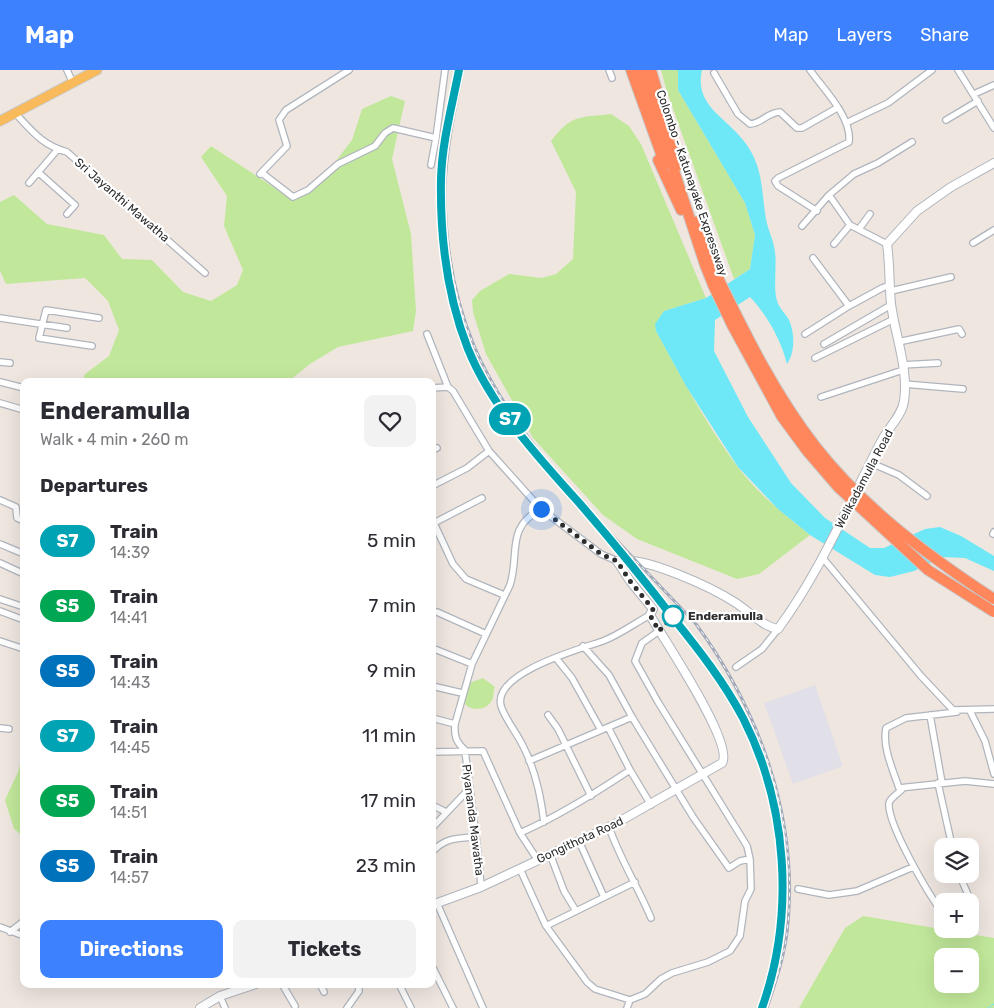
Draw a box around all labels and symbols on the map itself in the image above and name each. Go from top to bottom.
street label: Colombo - Katunayake Expressway [654,88,731,278]
street label: Sri Jayanthi Mawatha [72,155,172,245]
line badge: S7 [488,403,532,435]
street label: Welikadamulla Road [832,427,896,531]
your location [529,497,554,522]
marker: Enderamulla [662,605,684,627]
place label: Enderamulla [688,609,763,623]
street label: Piyananda Mawatha [459,763,487,877]
street label: Gongithota Road [534,814,626,866]

